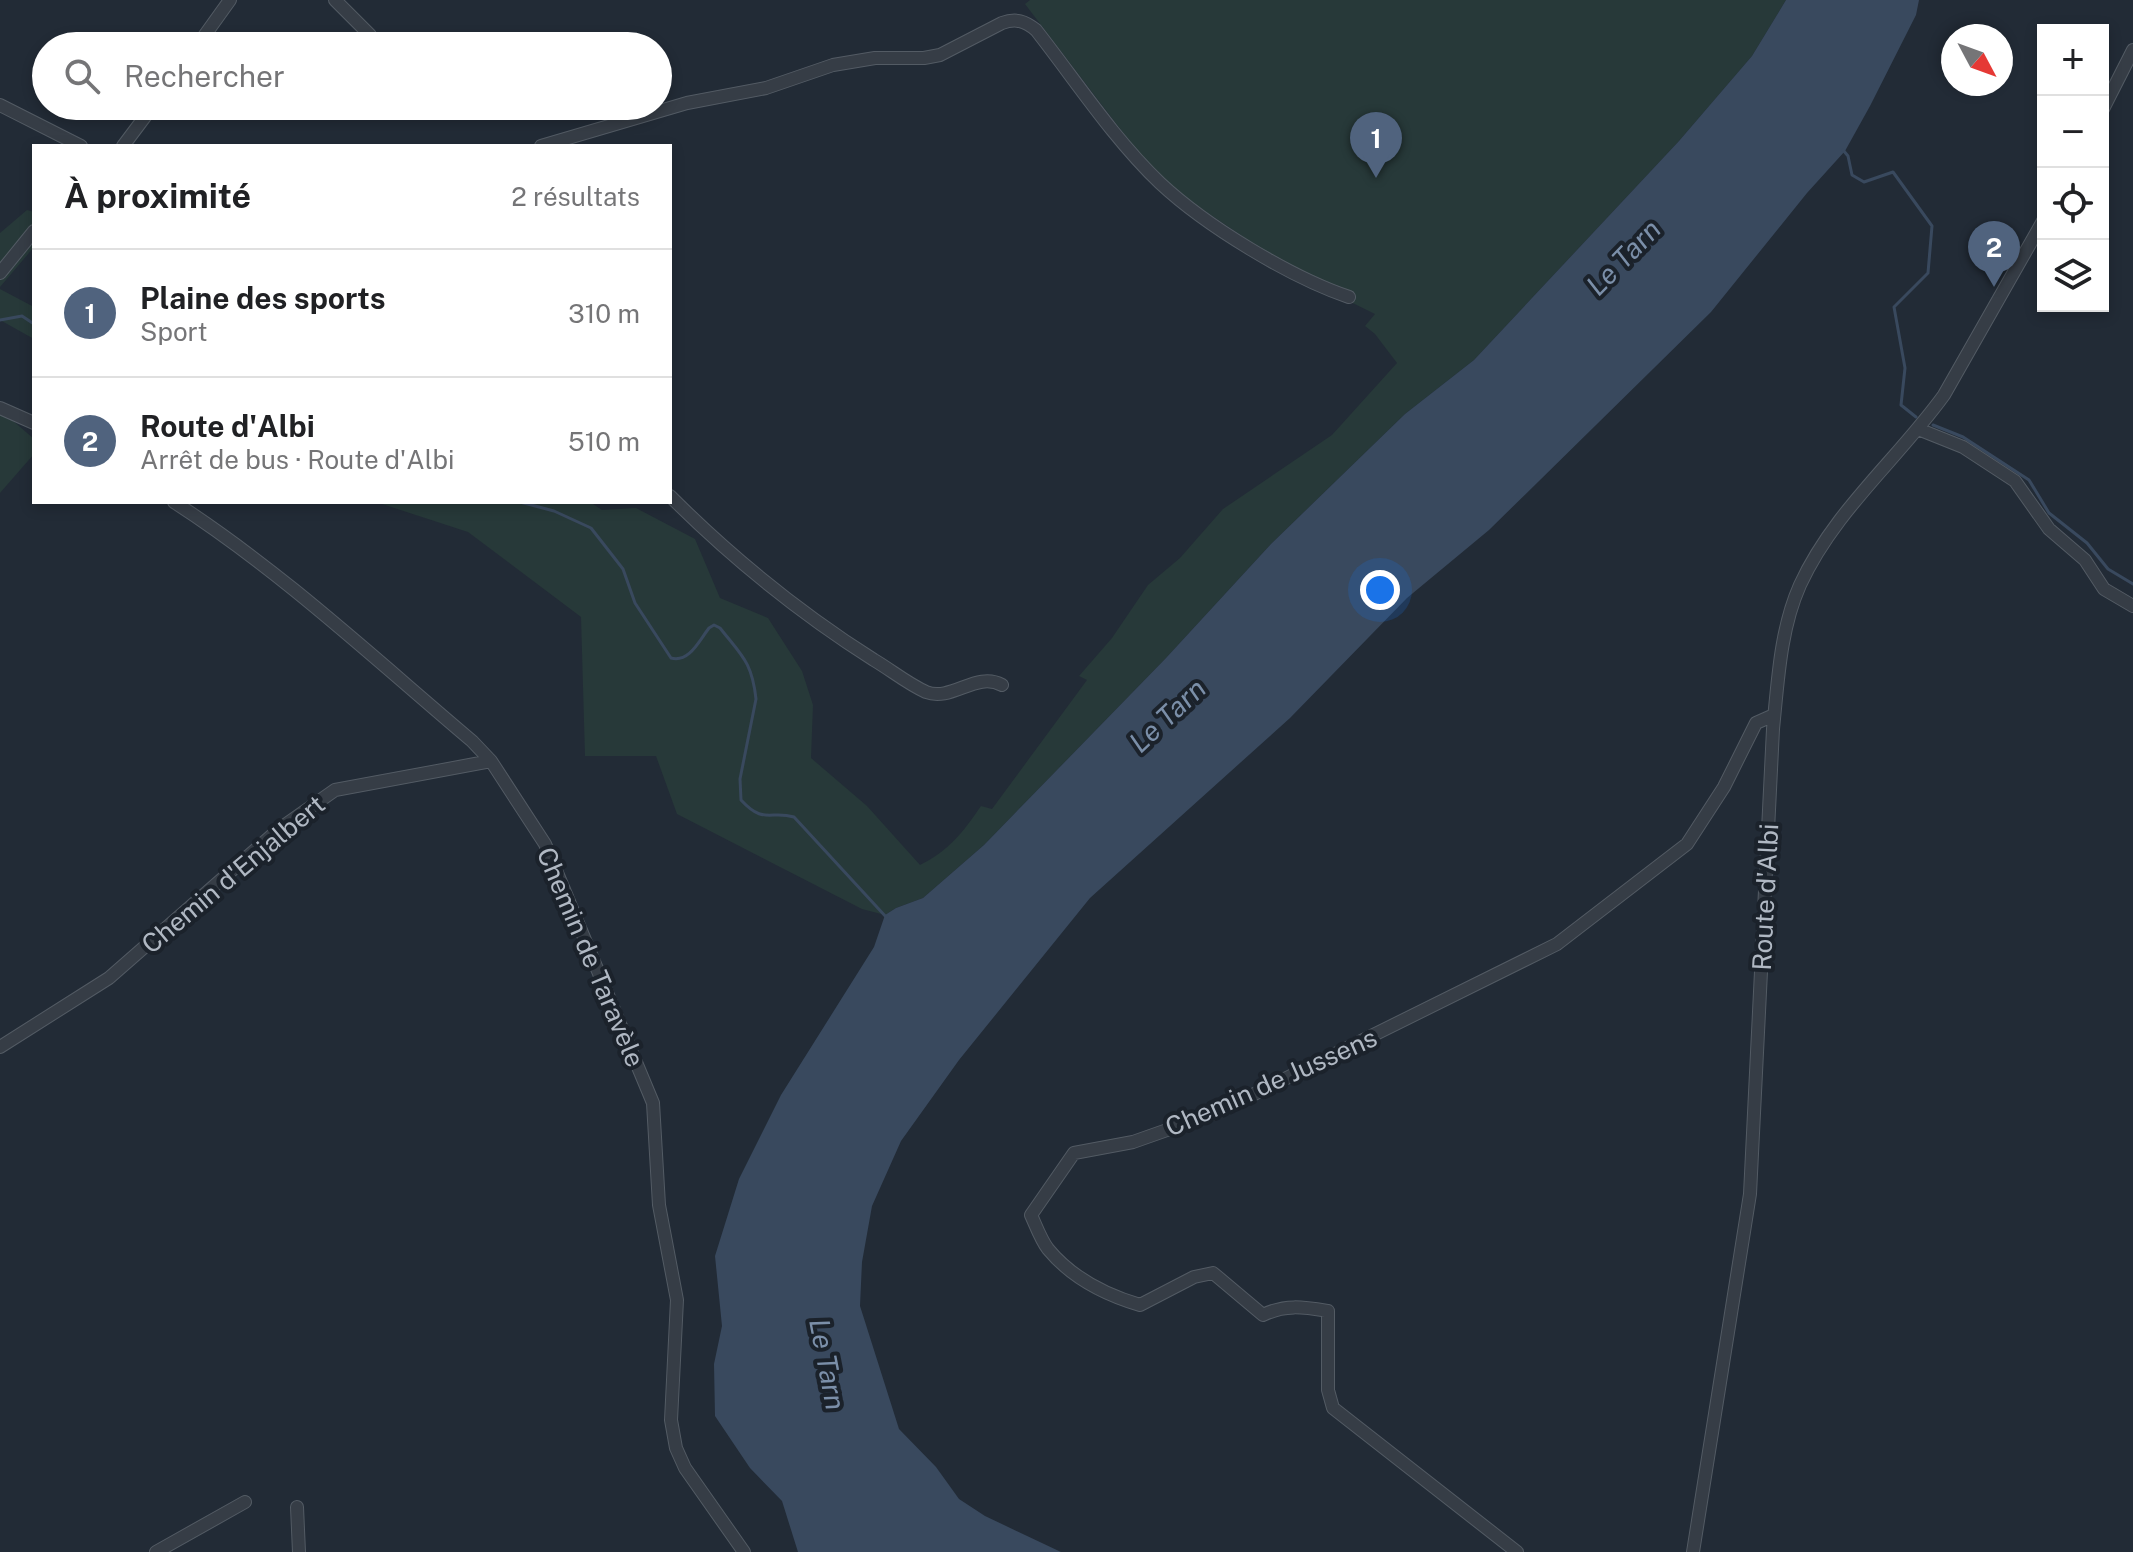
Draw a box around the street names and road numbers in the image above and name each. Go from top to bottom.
street label: Chemin d'Enjalbert [135,788,331,960]
street label: Route d'Albi [1746,823,1784,971]
street label: Chemin de Taravèle [531,843,651,1071]
street label: Chemin de Jussens [1160,1021,1382,1143]

